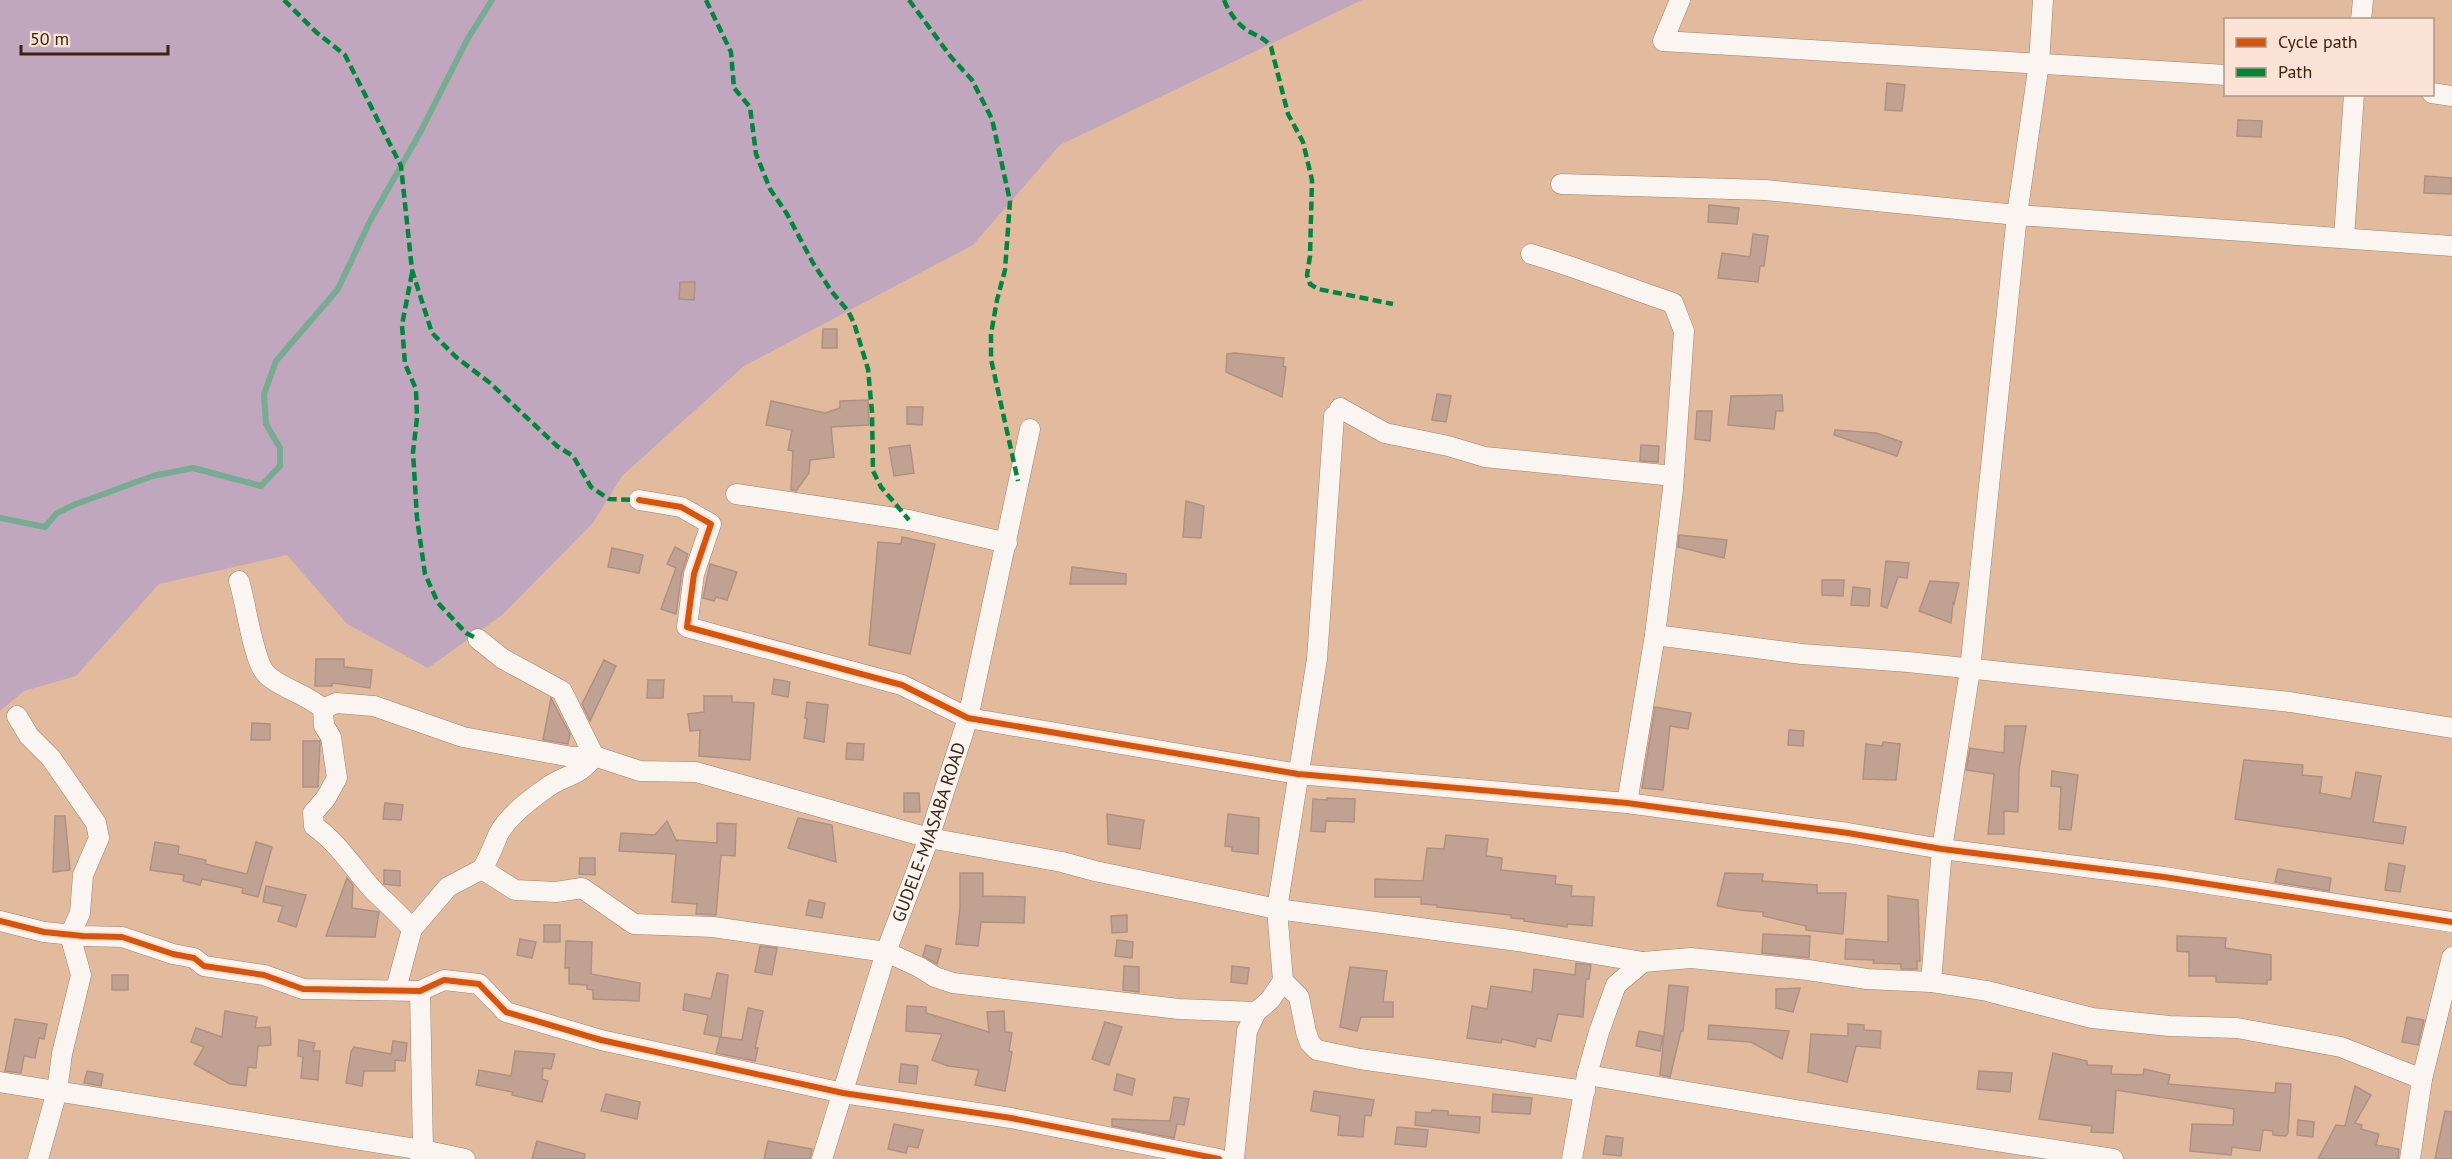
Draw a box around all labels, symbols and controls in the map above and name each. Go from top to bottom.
scale bar [21,18,168,56]
legend [2224,18,2434,96]
text: 50 m [30,27,69,50]
text: Cycle path [2278,30,2358,53]
text: Path [2278,60,2312,83]
street label: GUDELE-MIASABA ROAD [886,739,970,925]

